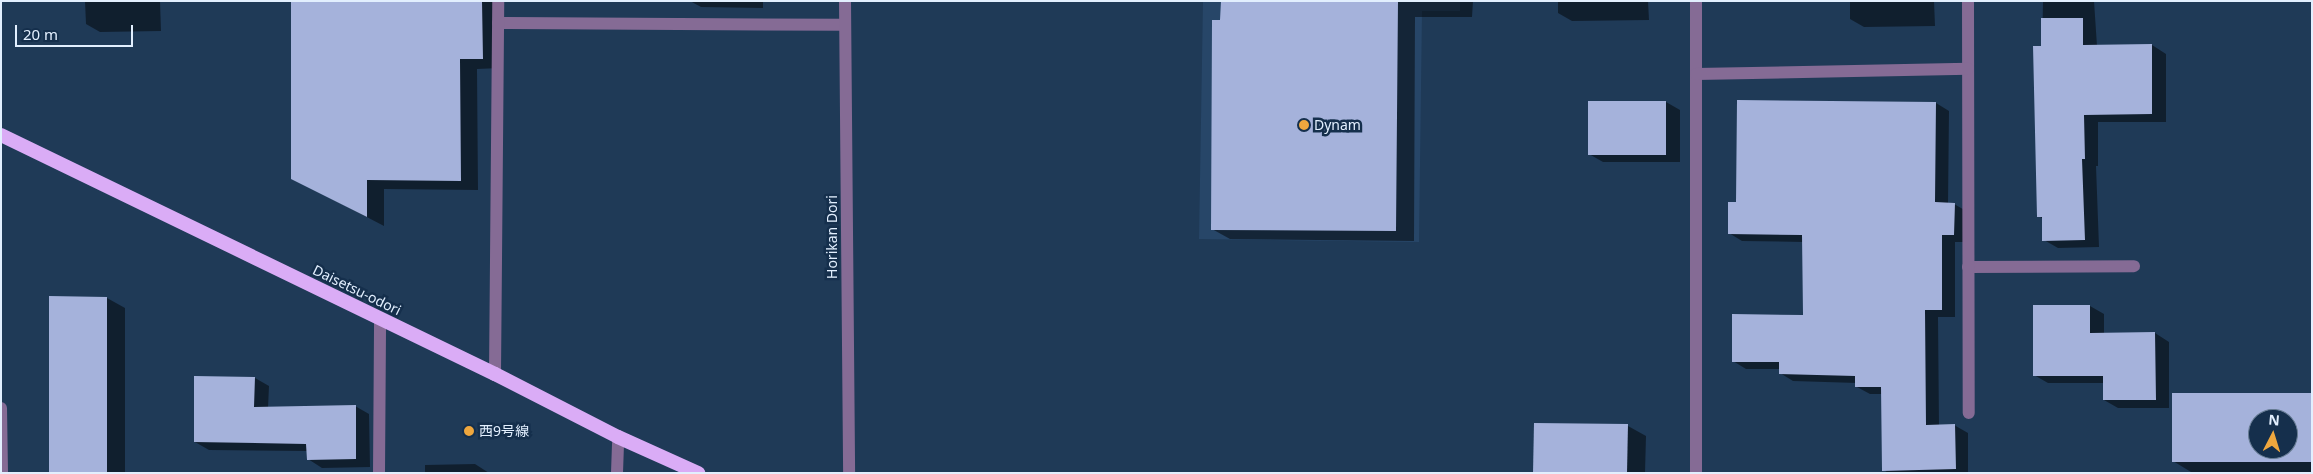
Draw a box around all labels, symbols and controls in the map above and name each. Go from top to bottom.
scale bar [18,15,135,47]
text: 20 m [23,24,58,44]
place label: Dynam [1314,117,1361,133]
marker: Dynam [1298,119,1310,131]
street label: Horikan Dori [824,195,840,279]
street label: Daisetsu-odori [310,261,404,319]
north arrow [2248,409,2298,459]
text: N [2268,410,2281,430]
place label: 西9号線 [479,423,529,439]
marker: 西9号線 [463,425,475,437]

